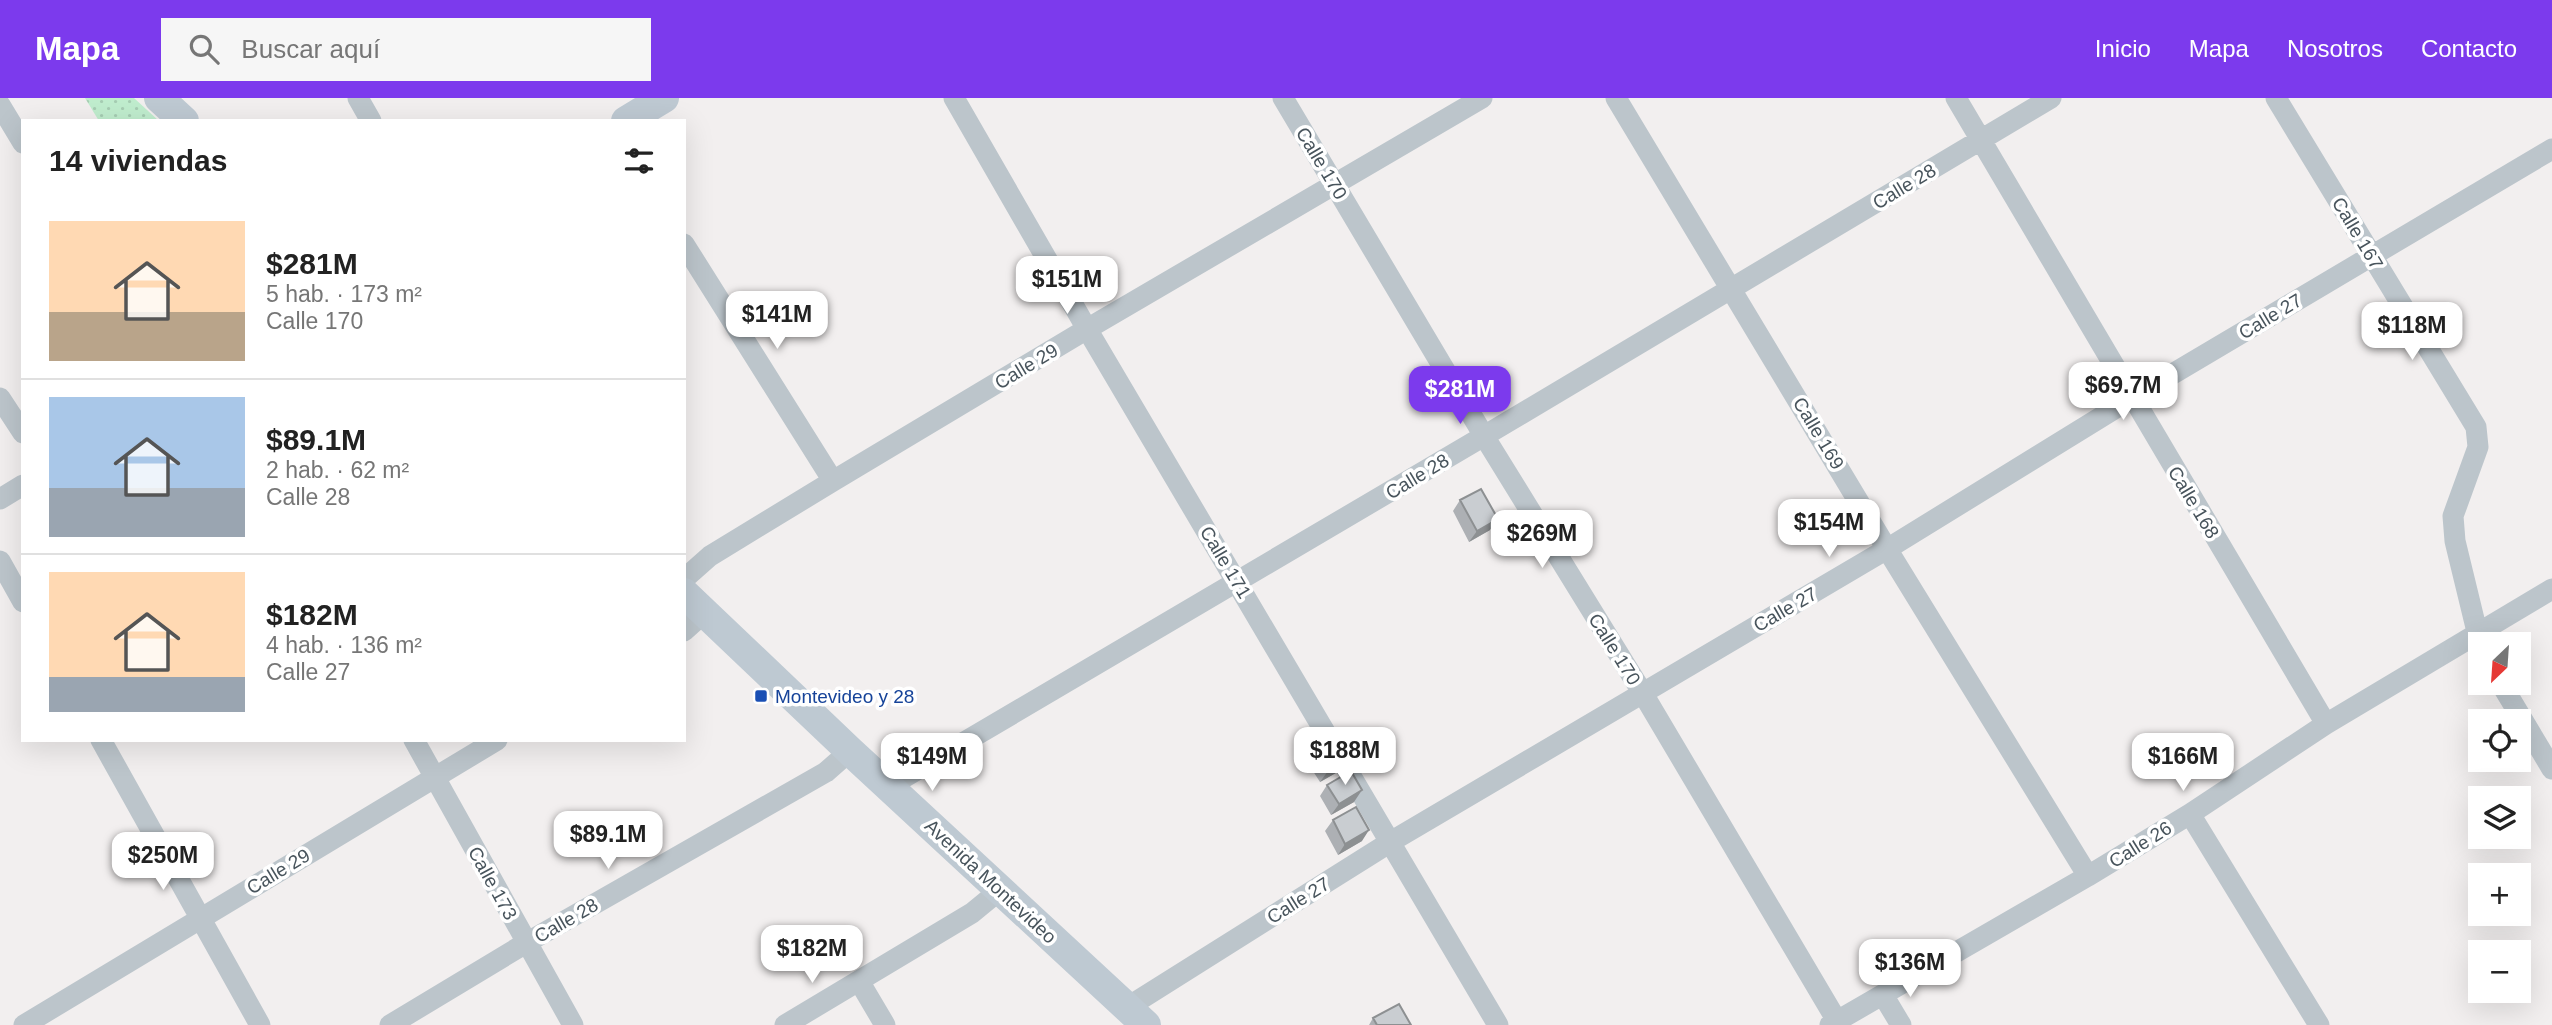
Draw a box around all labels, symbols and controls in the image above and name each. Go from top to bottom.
search box [161,18,651,81]
text: Mapa [35,30,119,67]
icon: search [185,30,223,68]
text: Buscar aquí [241,34,380,64]
text: Inicio [2095,35,2151,62]
text: Mapa [2189,35,2249,62]
text: Nosotros [2287,35,2383,62]
text: Contacto [2421,35,2517,62]
street label: Calle 170 [1292,123,1351,203]
icon: filters [620,142,658,180]
text: 14 viviendas [49,144,227,177]
street label: Calle 28 [1869,159,1940,213]
street label: Calle 167 [2328,193,2387,273]
text: $281M [266,247,358,280]
icon: home [105,249,189,333]
pin: $151M [1018,256,1116,316]
text: $151M [1032,266,1102,292]
text: 5 hab. · 173 m² [266,281,422,307]
street label: Calle 27 [2235,289,2306,343]
pin: $141M [728,292,826,351]
text: $141M [742,301,812,327]
pin: $118M [2363,302,2461,362]
text: Calle 170 [266,308,363,334]
text: $118M [2377,312,2447,338]
street label: Calle 29 [991,339,1062,393]
pin: $69.7M [2066,362,2180,422]
pin: $281M [1411,366,1509,426]
text: $69.7M [2085,372,2161,398]
text: $281M [1425,376,1495,402]
street label: Calle 169 [1789,393,1848,473]
text: $89.1M [266,423,366,456]
icon: home [105,425,189,509]
street label: Calle 28 [1382,449,1453,503]
text: 2 hab. · 62 m² [266,457,409,483]
street label: Calle 168 [2164,462,2223,542]
text: Calle 28 [266,484,350,510]
pin: $154M [1780,500,1878,559]
text: $154M [1794,509,1864,535]
pin: $269M [1493,510,1591,570]
text: $269M [1507,520,1577,546]
street label: Calle 171 [1196,522,1255,602]
street label: Calle 27 [1750,583,1821,636]
text: $182M [266,598,358,631]
icon: home [105,600,189,684]
street label: Calle 170 [1584,610,1645,689]
text: 4 hab. · 136 m² [266,632,422,658]
north arrow [2468,632,2530,695]
map controls [2468,632,2531,1003]
text: Calle 27 [266,659,350,685]
place label: Montevideo y 28 [775,686,914,707]
marker: Montevideo y 28 [753,688,769,704]
button: locate [2468,709,2531,772]
pin: $188M [1296,728,1394,787]
pin: $149M [883,734,981,793]
pin: $166M [2134,734,2232,793]
text: $188M [1310,737,1380,763]
text: $149M [897,743,967,769]
text: $166M [2148,743,2218,769]
button: layers [2468,786,2531,849]
pin: $89.1M [551,812,665,871]
street label: Avenida Montevideo [921,815,1061,948]
street label: Calle 26 [2105,817,2175,872]
text: $89.1M [570,821,646,847]
pin: $250M [114,832,212,892]
text: $250M [128,842,198,868]
street label: Calle 173 [464,843,521,923]
street label: Calle 29 [243,844,314,898]
button: + [2468,863,2531,926]
street label: Calle 27 [1263,873,1333,928]
street label: Calle 28 [531,894,602,947]
pin: $182M [763,926,861,985]
text: $182M [777,935,847,961]
pin: $136M [1861,940,1959,999]
button: − [2468,940,2531,1003]
text: $136M [1875,949,1945,975]

